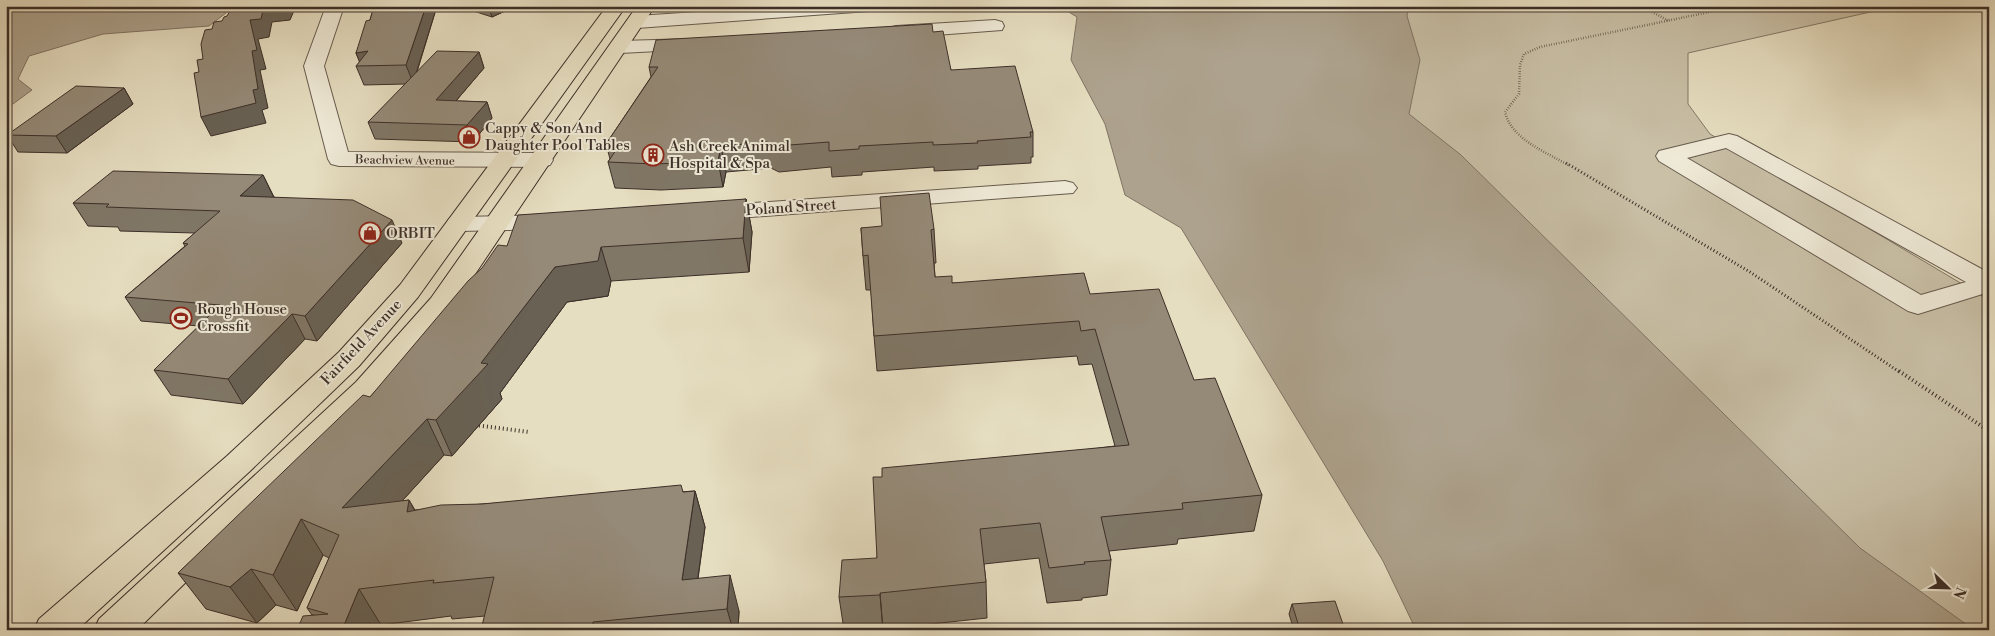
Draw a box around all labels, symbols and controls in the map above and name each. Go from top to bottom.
place label: Cappy & Son And Daughter Pool Tables [485,119,630,155]
shop icon: Cappy & Son And Daughter Pool Tables [457,125,481,149]
place label: Ash Creek Animal Hospital & Spa [668,137,791,173]
building icon: Ash Creek Animal Hospital & Spa [641,143,665,167]
street label: Beachview Avenue [354,152,455,169]
street label: Poland Street [745,195,838,220]
shop icon: ORBIT [358,221,382,245]
place label: ORBIT [386,224,435,243]
street label: Fairfield Avenue [317,295,406,389]
place label: Rough House Crossfit [197,300,287,336]
sports icon: Rough House Crossfit [169,306,193,330]
north arrow [1922,564,1972,614]
text: N [1949,584,1969,601]

